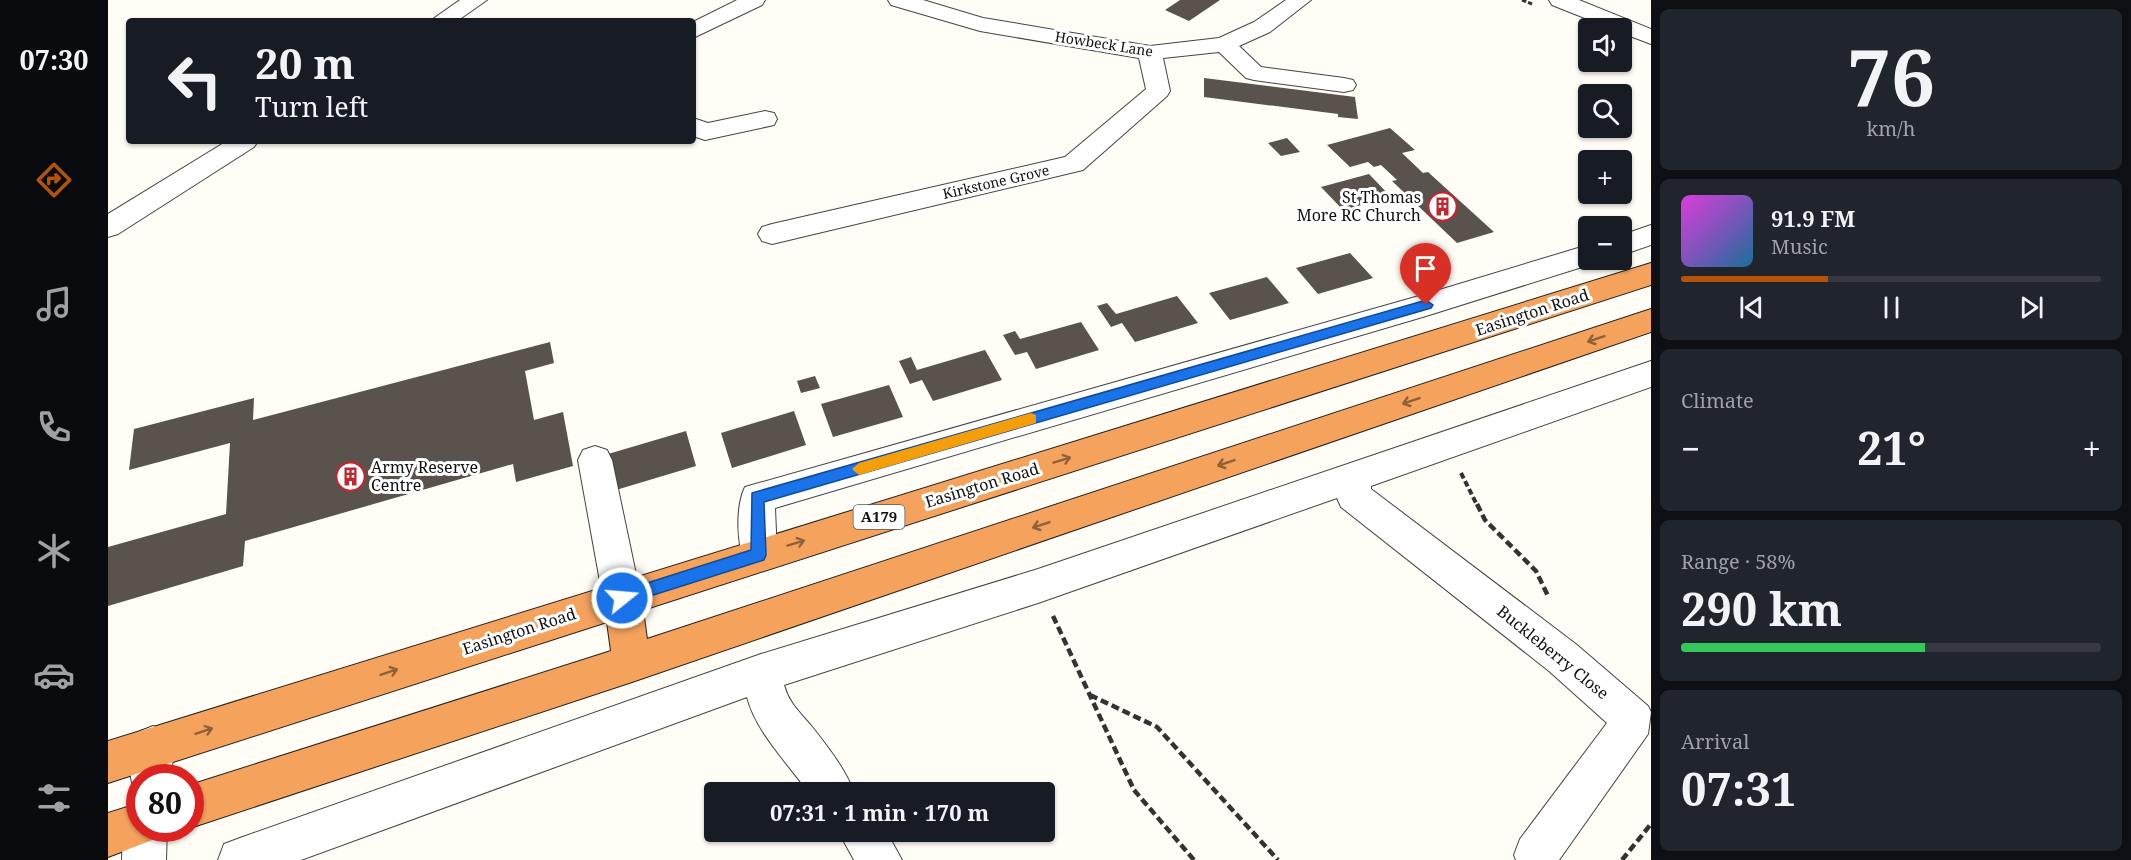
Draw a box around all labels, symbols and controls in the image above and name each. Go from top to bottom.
map controls [1578,18,1632,270]
button: sound [1578,18,1632,72]
text: 76 [1847,23,1935,129]
street label: Howbeck Lane [1054,26,1155,61]
text: 20 m [255,34,355,91]
text: 07:30 [19,41,89,78]
icon: left [156,42,234,120]
button: search [1578,84,1632,138]
text: Turn left [255,88,368,125]
text: km/h [1866,115,1916,142]
button: + [1578,150,1632,204]
icon: directions [33,159,75,201]
street label: Kirkstone Grove [941,160,1051,203]
place label: St Thomas More RC Church [1297,186,1421,226]
building icon: St Thomas More RC Church [1426,190,1458,222]
text: 91.9 FM [1771,203,1855,233]
button: − [1578,216,1632,270]
text: Music [1771,233,1828,260]
pin [1400,243,1451,305]
icon: arrive [1409,252,1442,285]
icon: music [33,283,75,325]
street label: Easington Road [1472,283,1592,341]
icon: previous [1735,291,1768,324]
icon: pause [1875,291,1908,324]
icon: next [2015,291,2048,324]
one-way arrow [1587,334,1606,345]
text: Climate [1681,387,1754,414]
one-way arrow [1402,396,1421,407]
icon: phone [33,406,75,448]
text: 21° [1857,417,1926,478]
text: − [1681,426,1700,471]
text: + [2083,426,2101,471]
one-way arrow [1052,453,1071,464]
place label: Army Reserve Centre [371,456,478,496]
street label: Easington Road [922,457,1042,513]
one-way arrow [1217,459,1236,470]
building icon: Army Reserve Centre [334,460,366,492]
road number: A179 [854,505,904,529]
one-way arrow [1032,521,1051,532]
icon: climate [33,530,75,572]
one-way arrow [786,537,805,548]
text: Range · 58% [1681,548,1795,575]
position arrow [590,566,654,630]
text: 290 km [1681,578,1842,639]
street label: Buckleberry Close [1493,600,1613,704]
street label: Easington Road [459,602,579,660]
icon: car [33,654,75,696]
one-way arrow [379,666,398,677]
one-way arrow [194,725,213,736]
text: Arrival [1681,728,1749,755]
text: 07:31 [1681,758,1796,819]
speed limit sign: 80 [126,764,204,842]
icon: filters [33,777,75,819]
text: 07:31 · 1 min · 170 m [770,797,989,827]

